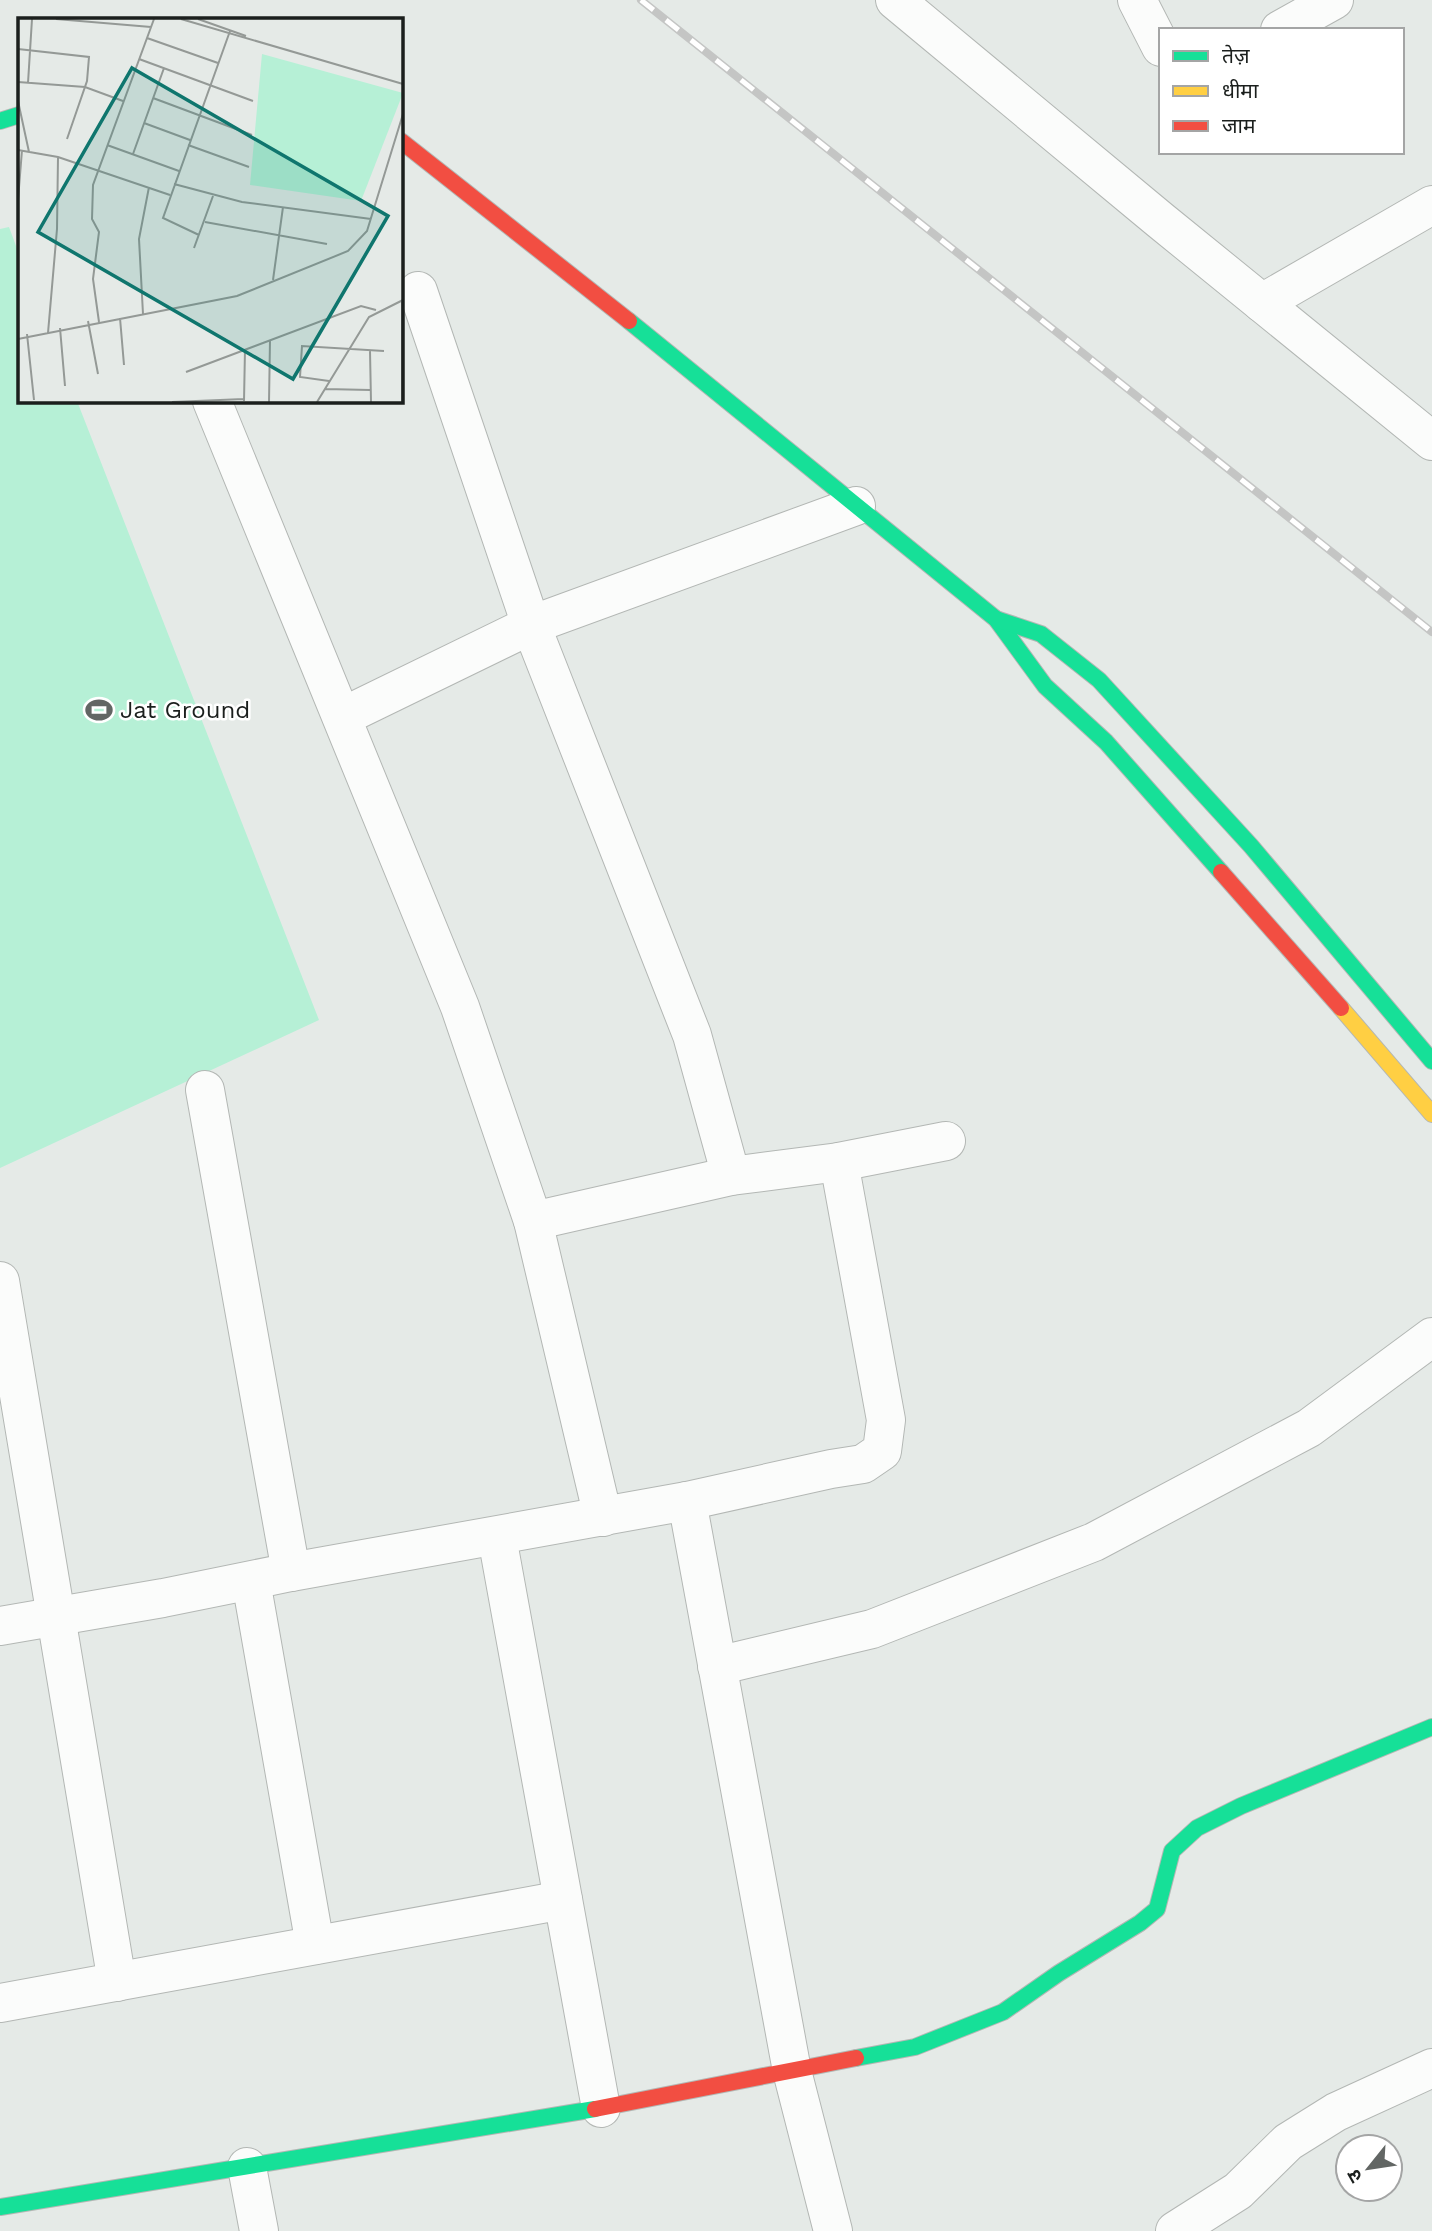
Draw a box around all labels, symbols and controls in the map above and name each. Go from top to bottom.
inset map [18,18,402,402]
legend [1159,28,1404,154]
text: तेज़ [1222,43,1250,68]
text: धीमा [1222,78,1259,103]
text: जाम [1222,113,1256,138]
sports icon: Jat Ground [84,695,114,725]
place label: Jat Ground [120,696,250,724]
north arrow [1334,2133,1404,2203]
text: उ [1342,2165,1367,2187]

